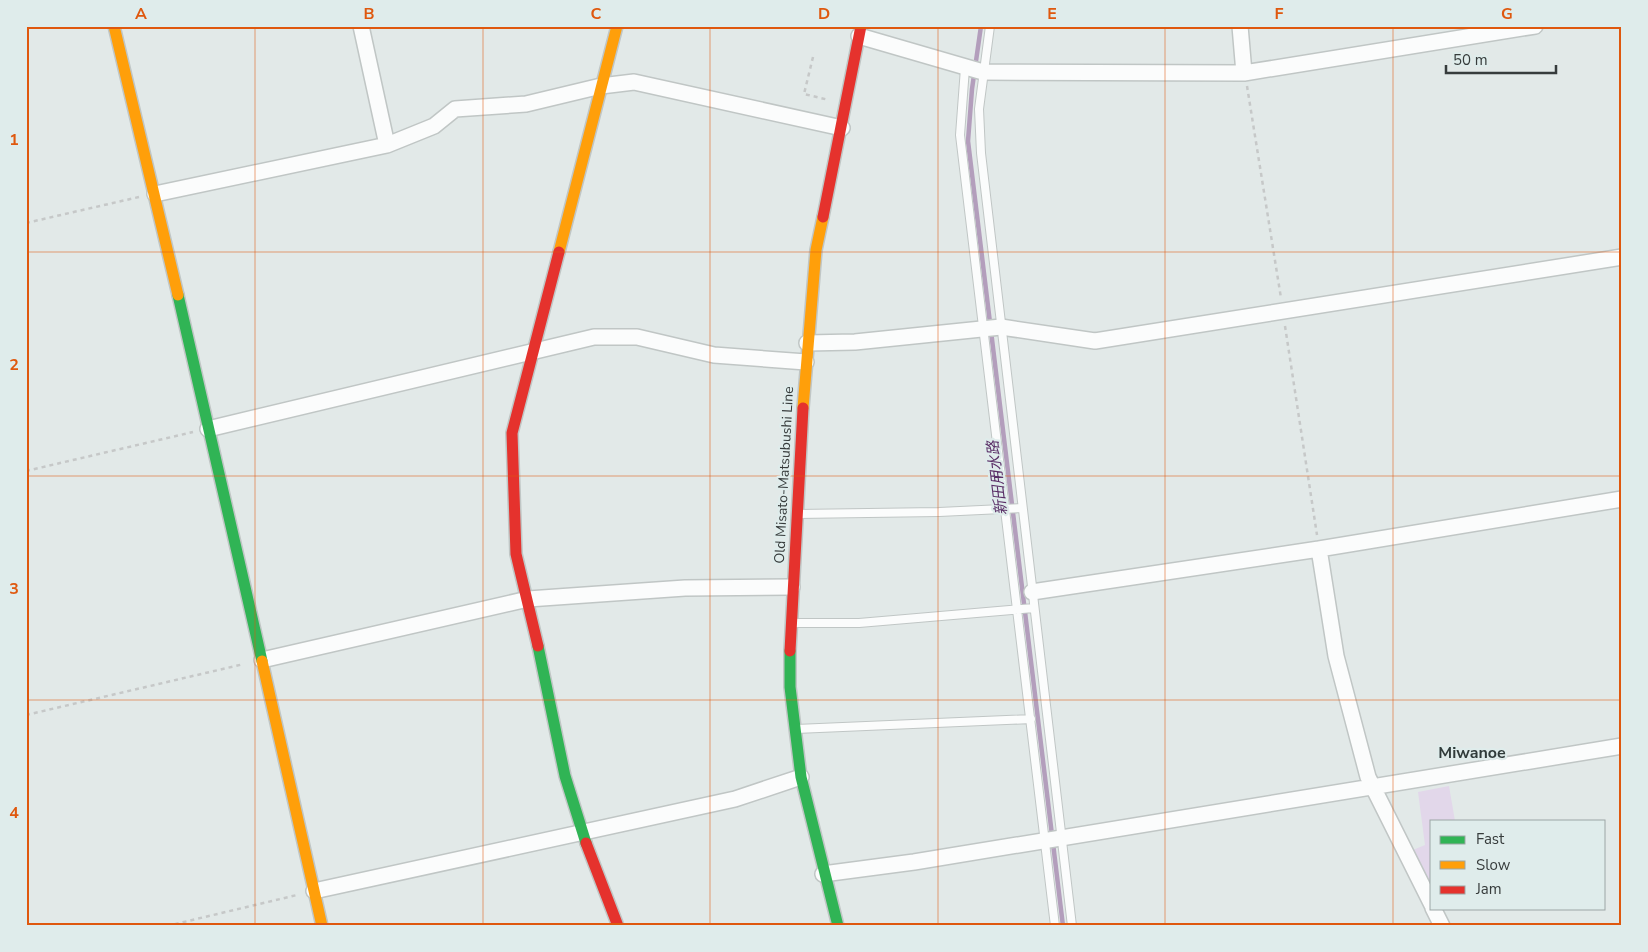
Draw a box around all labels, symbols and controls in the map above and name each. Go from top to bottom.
text: A [135,3,147,25]
text: B [363,3,375,25]
text: C [591,3,602,25]
text: D [818,3,830,25]
text: E [1047,3,1057,25]
text: F [1275,3,1284,25]
text: G [1501,3,1513,25]
scale bar [1446,42,1556,74]
text: 50 m [1453,50,1488,70]
text: 1 [9,129,19,151]
text: 2 [9,354,19,376]
street label: Old Misato-Matsubushi Line [770,386,798,564]
water label: 新田用水路 [982,438,1011,516]
text: 3 [9,578,19,600]
district label: Miwanoe [1438,742,1506,764]
text: 4 [9,802,19,824]
legend [1430,820,1606,910]
text: Fast [1476,829,1505,849]
text: Slow [1476,855,1511,875]
text: Jam [1475,879,1502,899]

